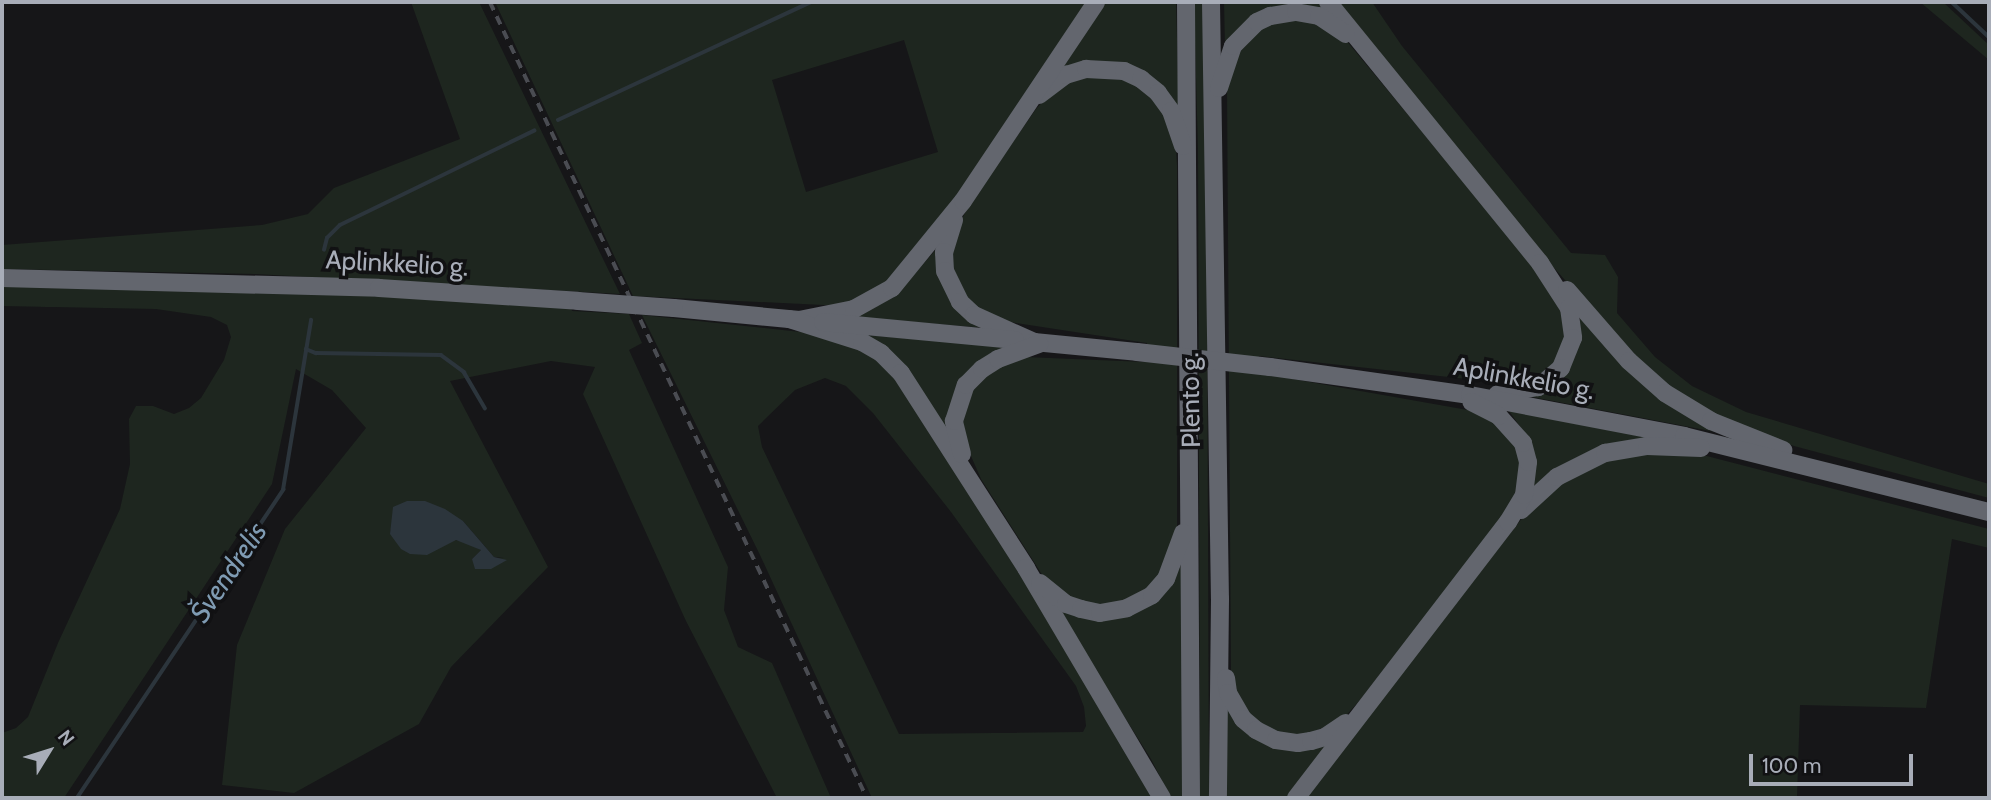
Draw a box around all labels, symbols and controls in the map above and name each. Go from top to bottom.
street label: Aplinkkelio g. [325,245,469,283]
street label: Aplinkkelio g. [1451,351,1597,407]
street label: Plento g. [1175,352,1207,448]
water label: Švendrelis [182,516,274,628]
north arrow [14,716,84,786]
text: N [53,725,79,750]
scale bar [1753,740,1918,784]
text: 100 m [1762,753,1821,778]

